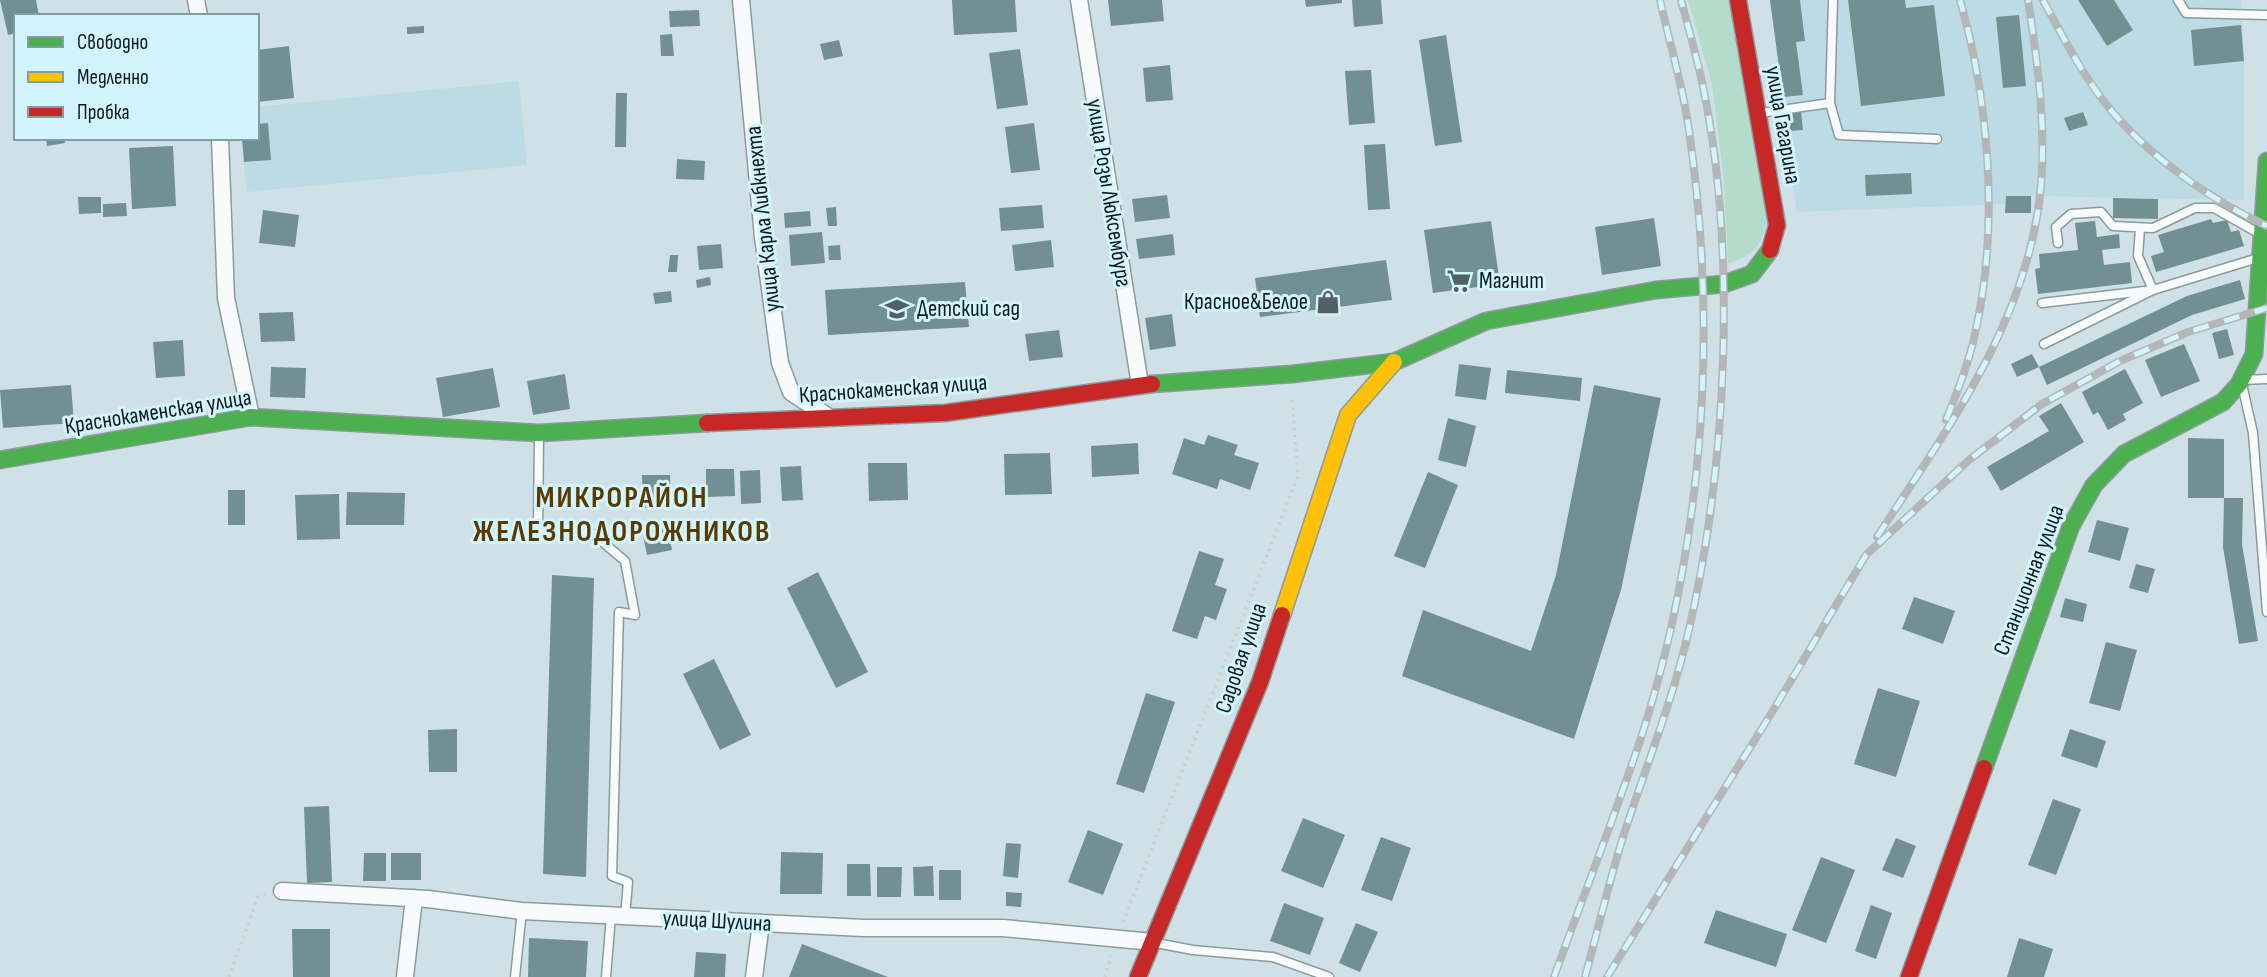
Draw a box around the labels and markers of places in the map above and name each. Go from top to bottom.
supermarket icon: Магнит [1445,267,1473,295]
place label: Магнит [1479,267,1544,295]
place label: Красное&Белое [1184,288,1308,316]
shop icon: Красное&Белое [1314,288,1342,316]
school or university icon: Детский сад [883,295,911,323]
place label: Детский сад [917,295,1020,323]

